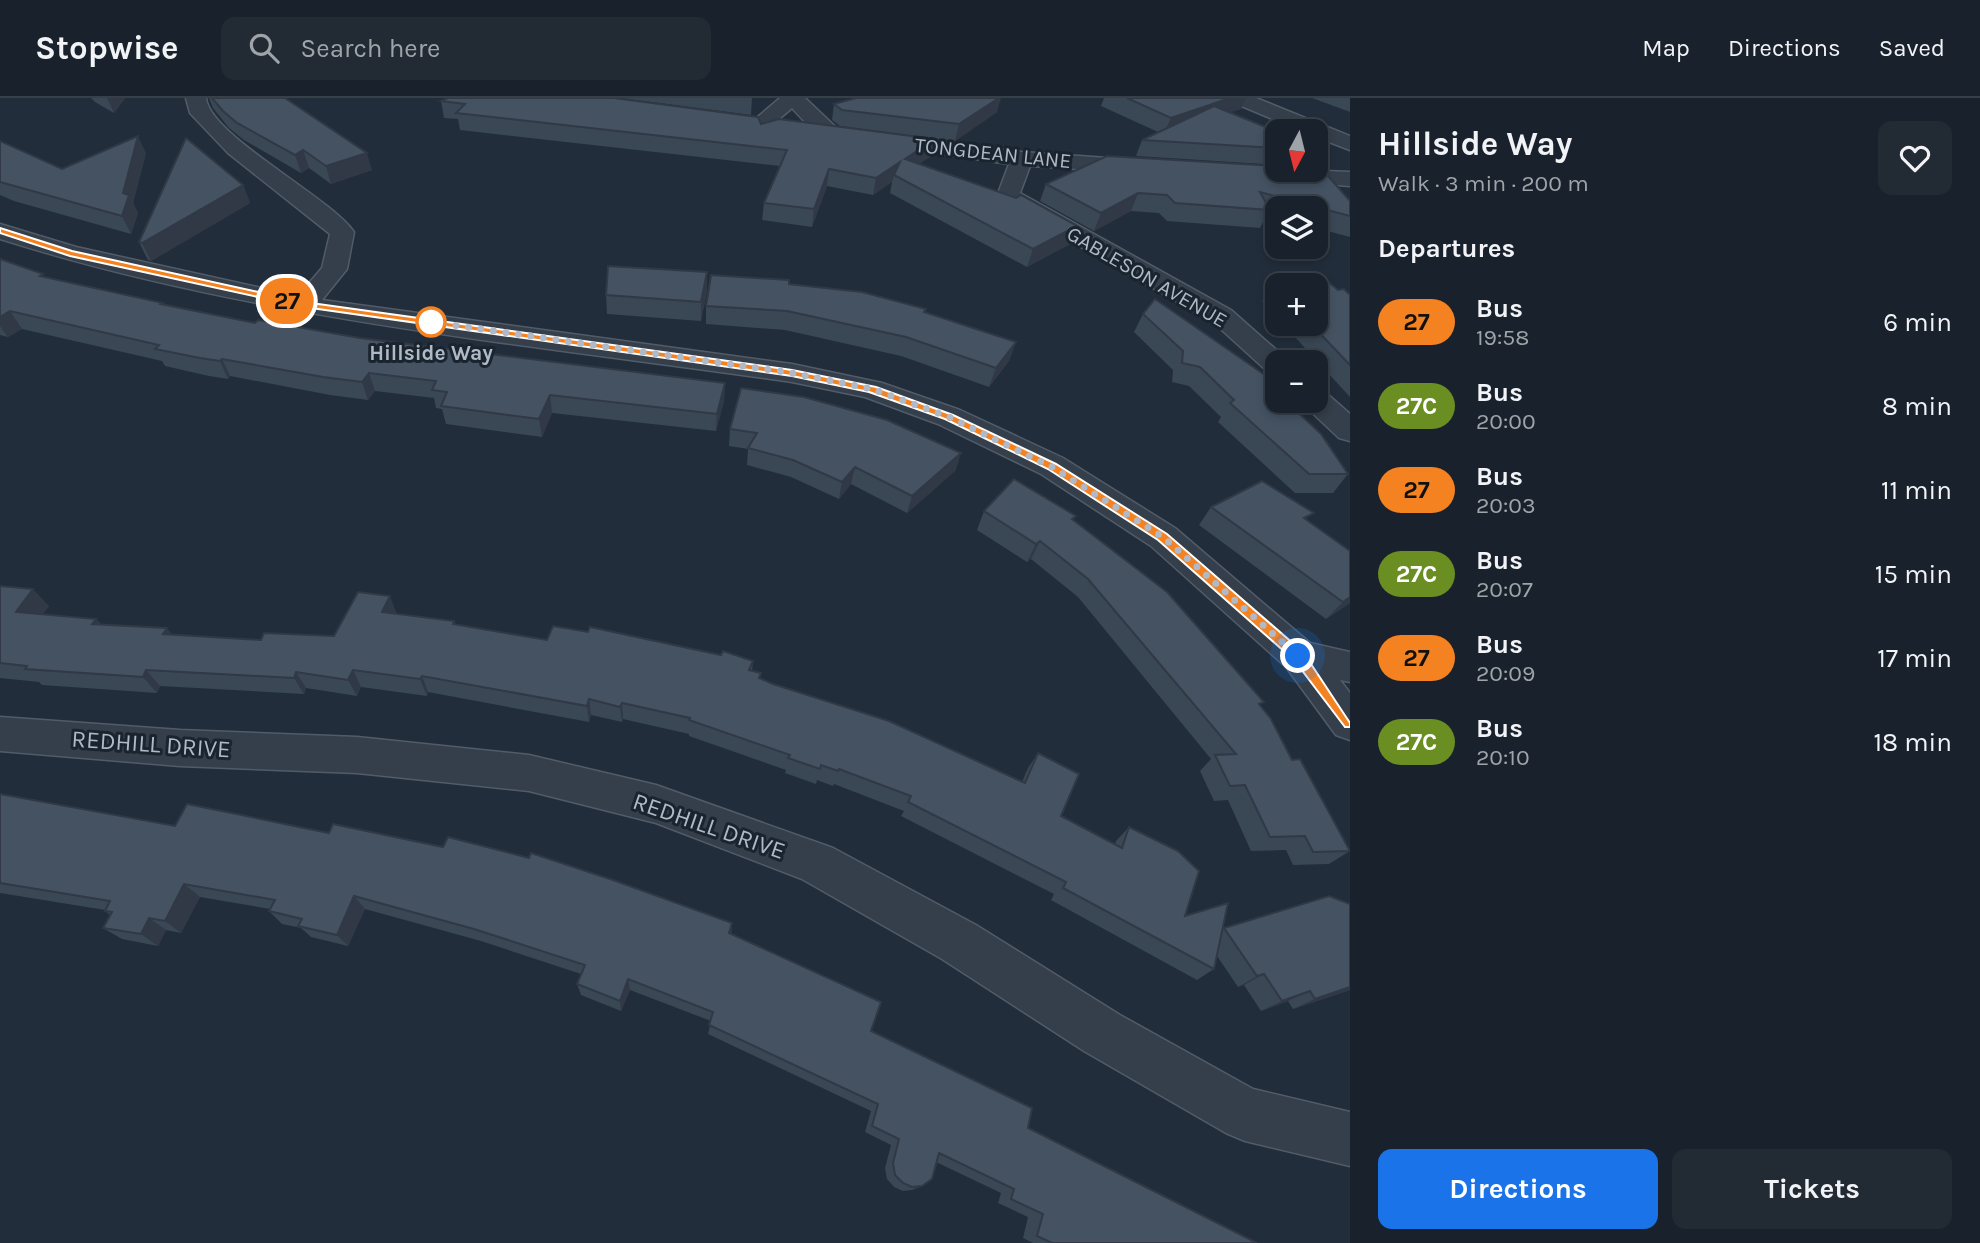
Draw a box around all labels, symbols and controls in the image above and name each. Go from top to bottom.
search box [221,17,711,80]
text: Stopwise [35,29,179,67]
icon: search [245,29,283,67]
text: Search here [301,33,440,64]
text: Map [1642,34,1690,62]
text: Directions [1728,34,1841,62]
text: Saved [1879,34,1945,62]
north arrow [1265,119,1328,182]
map controls [1265,119,1328,413]
button: heart [1878,121,1952,195]
text: Hillside Way [1378,125,1572,163]
street label: TONGDEAN LANE [914,133,1072,173]
text: Walk · 3 min · 200 m [1378,170,1589,197]
button: layers [1265,196,1328,259]
street label: GABLESON AVENUE [1063,221,1231,333]
text: Departures [1378,233,1515,264]
button: + [1265,273,1328,336]
line badge: 27 [256,278,318,324]
text: 27 [274,287,300,315]
text: Bus [1476,293,1523,324]
marker: Hillside Way [416,307,446,337]
text: 6 min [1883,307,1952,338]
text: 27 [1403,308,1430,336]
text: 19:58 [1476,324,1529,351]
place label: Hillside Way [369,341,493,365]
button: − [1265,350,1328,413]
text: Bus [1476,377,1523,408]
text: 8 min [1882,391,1952,422]
text: 27C [1396,392,1437,420]
text: 20:00 [1476,408,1536,435]
text: Bus [1476,461,1523,492]
text: 11 min [1881,475,1952,506]
text: 27 [1403,476,1430,504]
text: 20:03 [1476,492,1536,519]
text: Bus [1476,545,1523,576]
text: 15 min [1875,559,1952,590]
text: 27C [1396,560,1437,588]
text: 20:07 [1476,576,1533,603]
text: Bus [1476,629,1523,660]
your location [1280,638,1315,673]
text: 17 min [1877,643,1952,674]
text: 27 [1403,644,1430,672]
text: 20:09 [1476,660,1535,687]
text: Bus [1476,713,1523,744]
street label: REDHILL DRIVE [71,724,231,764]
text: 18 min [1873,727,1952,758]
text: 27C [1396,728,1437,756]
text: 20:10 [1476,744,1530,771]
street label: REDHILL DRIVE [629,787,789,865]
button: Directions [1378,1149,1658,1229]
button: Tickets [1672,1149,1952,1229]

